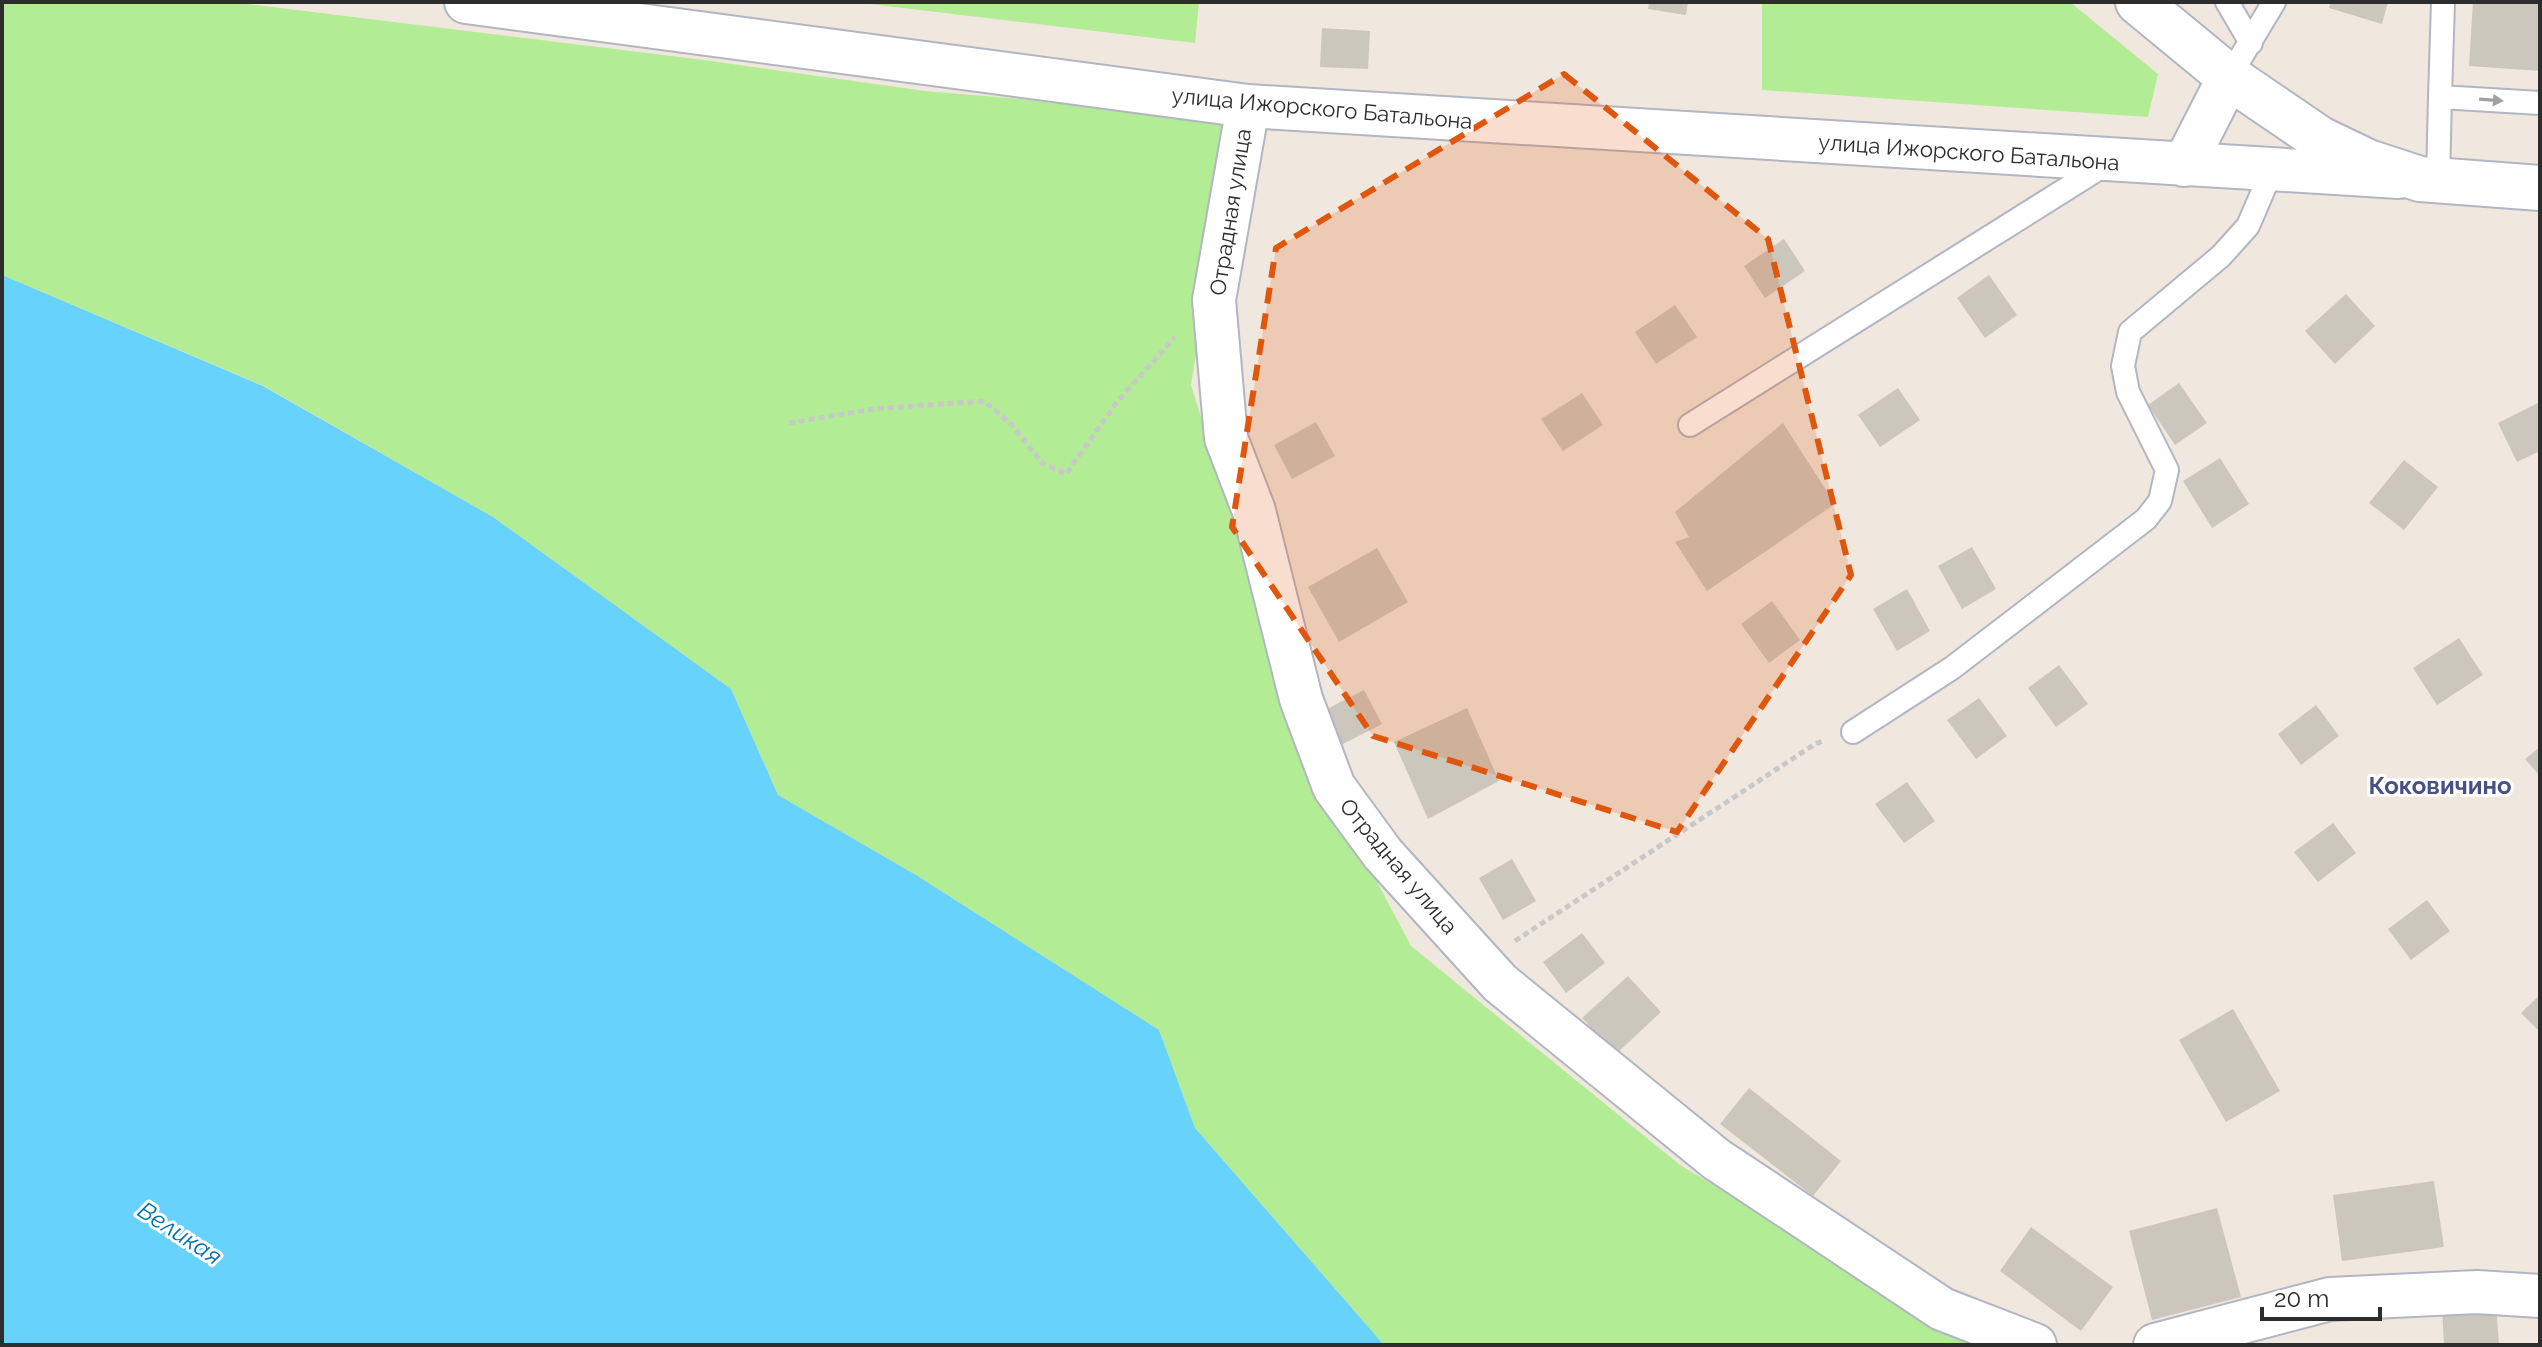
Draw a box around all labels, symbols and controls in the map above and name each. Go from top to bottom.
street label: улица Ижорского Батальона [1170,82,1474,134]
one-way arrow [2479,94,2504,107]
street label: Отрадная улица [1204,127,1256,297]
street label: улица Ижорского Батальона [1817,129,2121,175]
district label: Коковичино [2368,771,2512,800]
street label: Отрадная улица [1335,793,1463,939]
water label: Великая [133,1195,227,1271]
scale bar [2262,1271,2380,1321]
text: 20 m [2274,1284,2329,1313]

